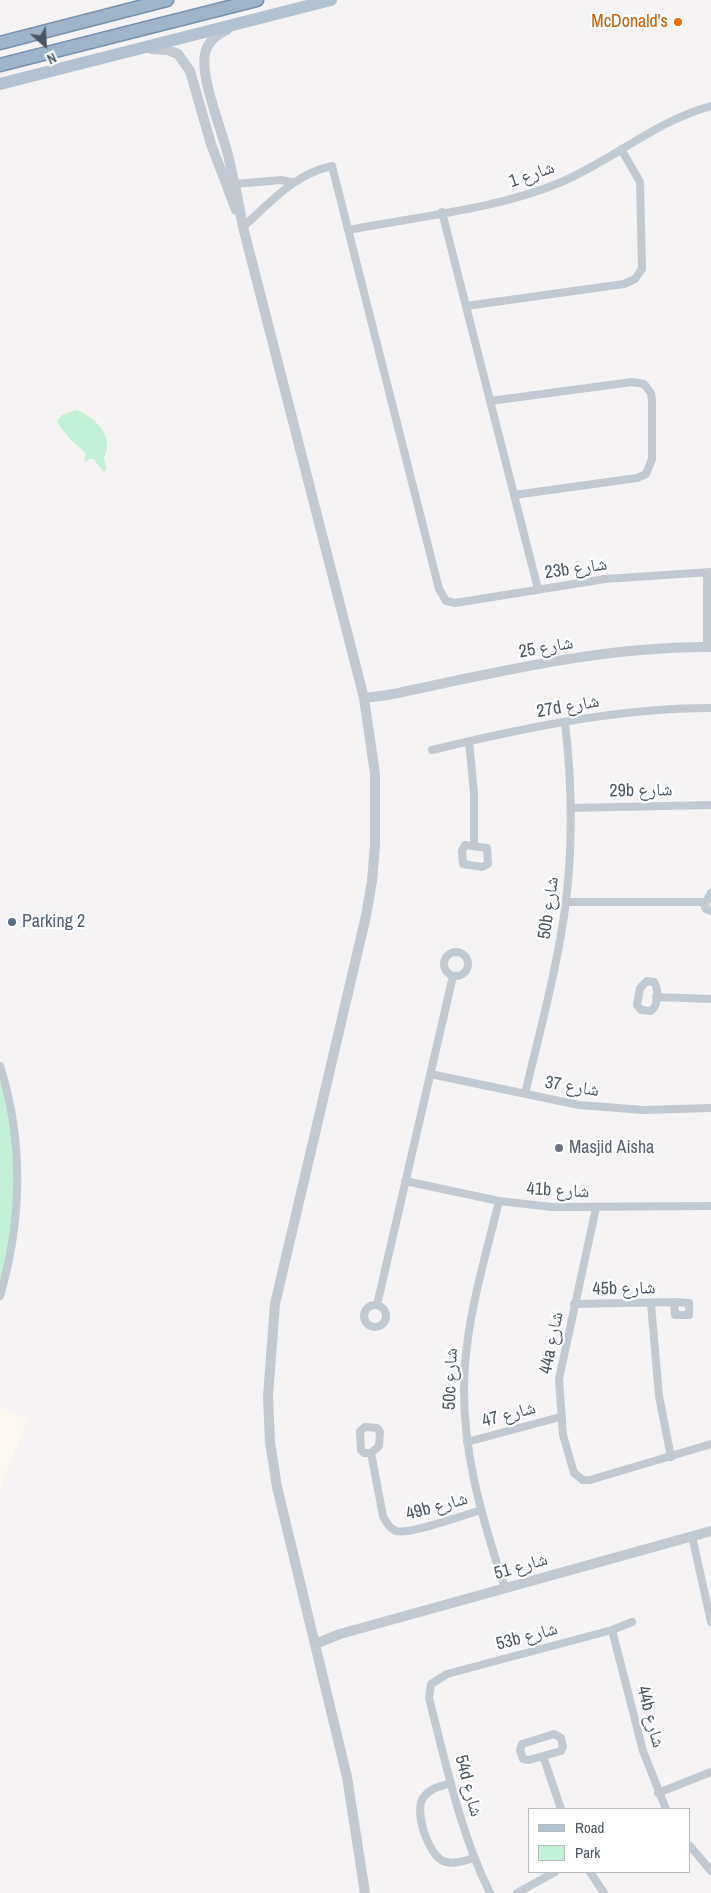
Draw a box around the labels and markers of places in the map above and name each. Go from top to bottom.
place label: McDonald's [591,11,668,33]
marker: McDonald's [672,16,684,28]
place label: Parking 2 [22,911,85,933]
marker: Parking 2 [6,916,18,928]
place label: Masjid Aisha [569,1137,654,1159]
marker: Masjid Aisha [553,1142,565,1154]

